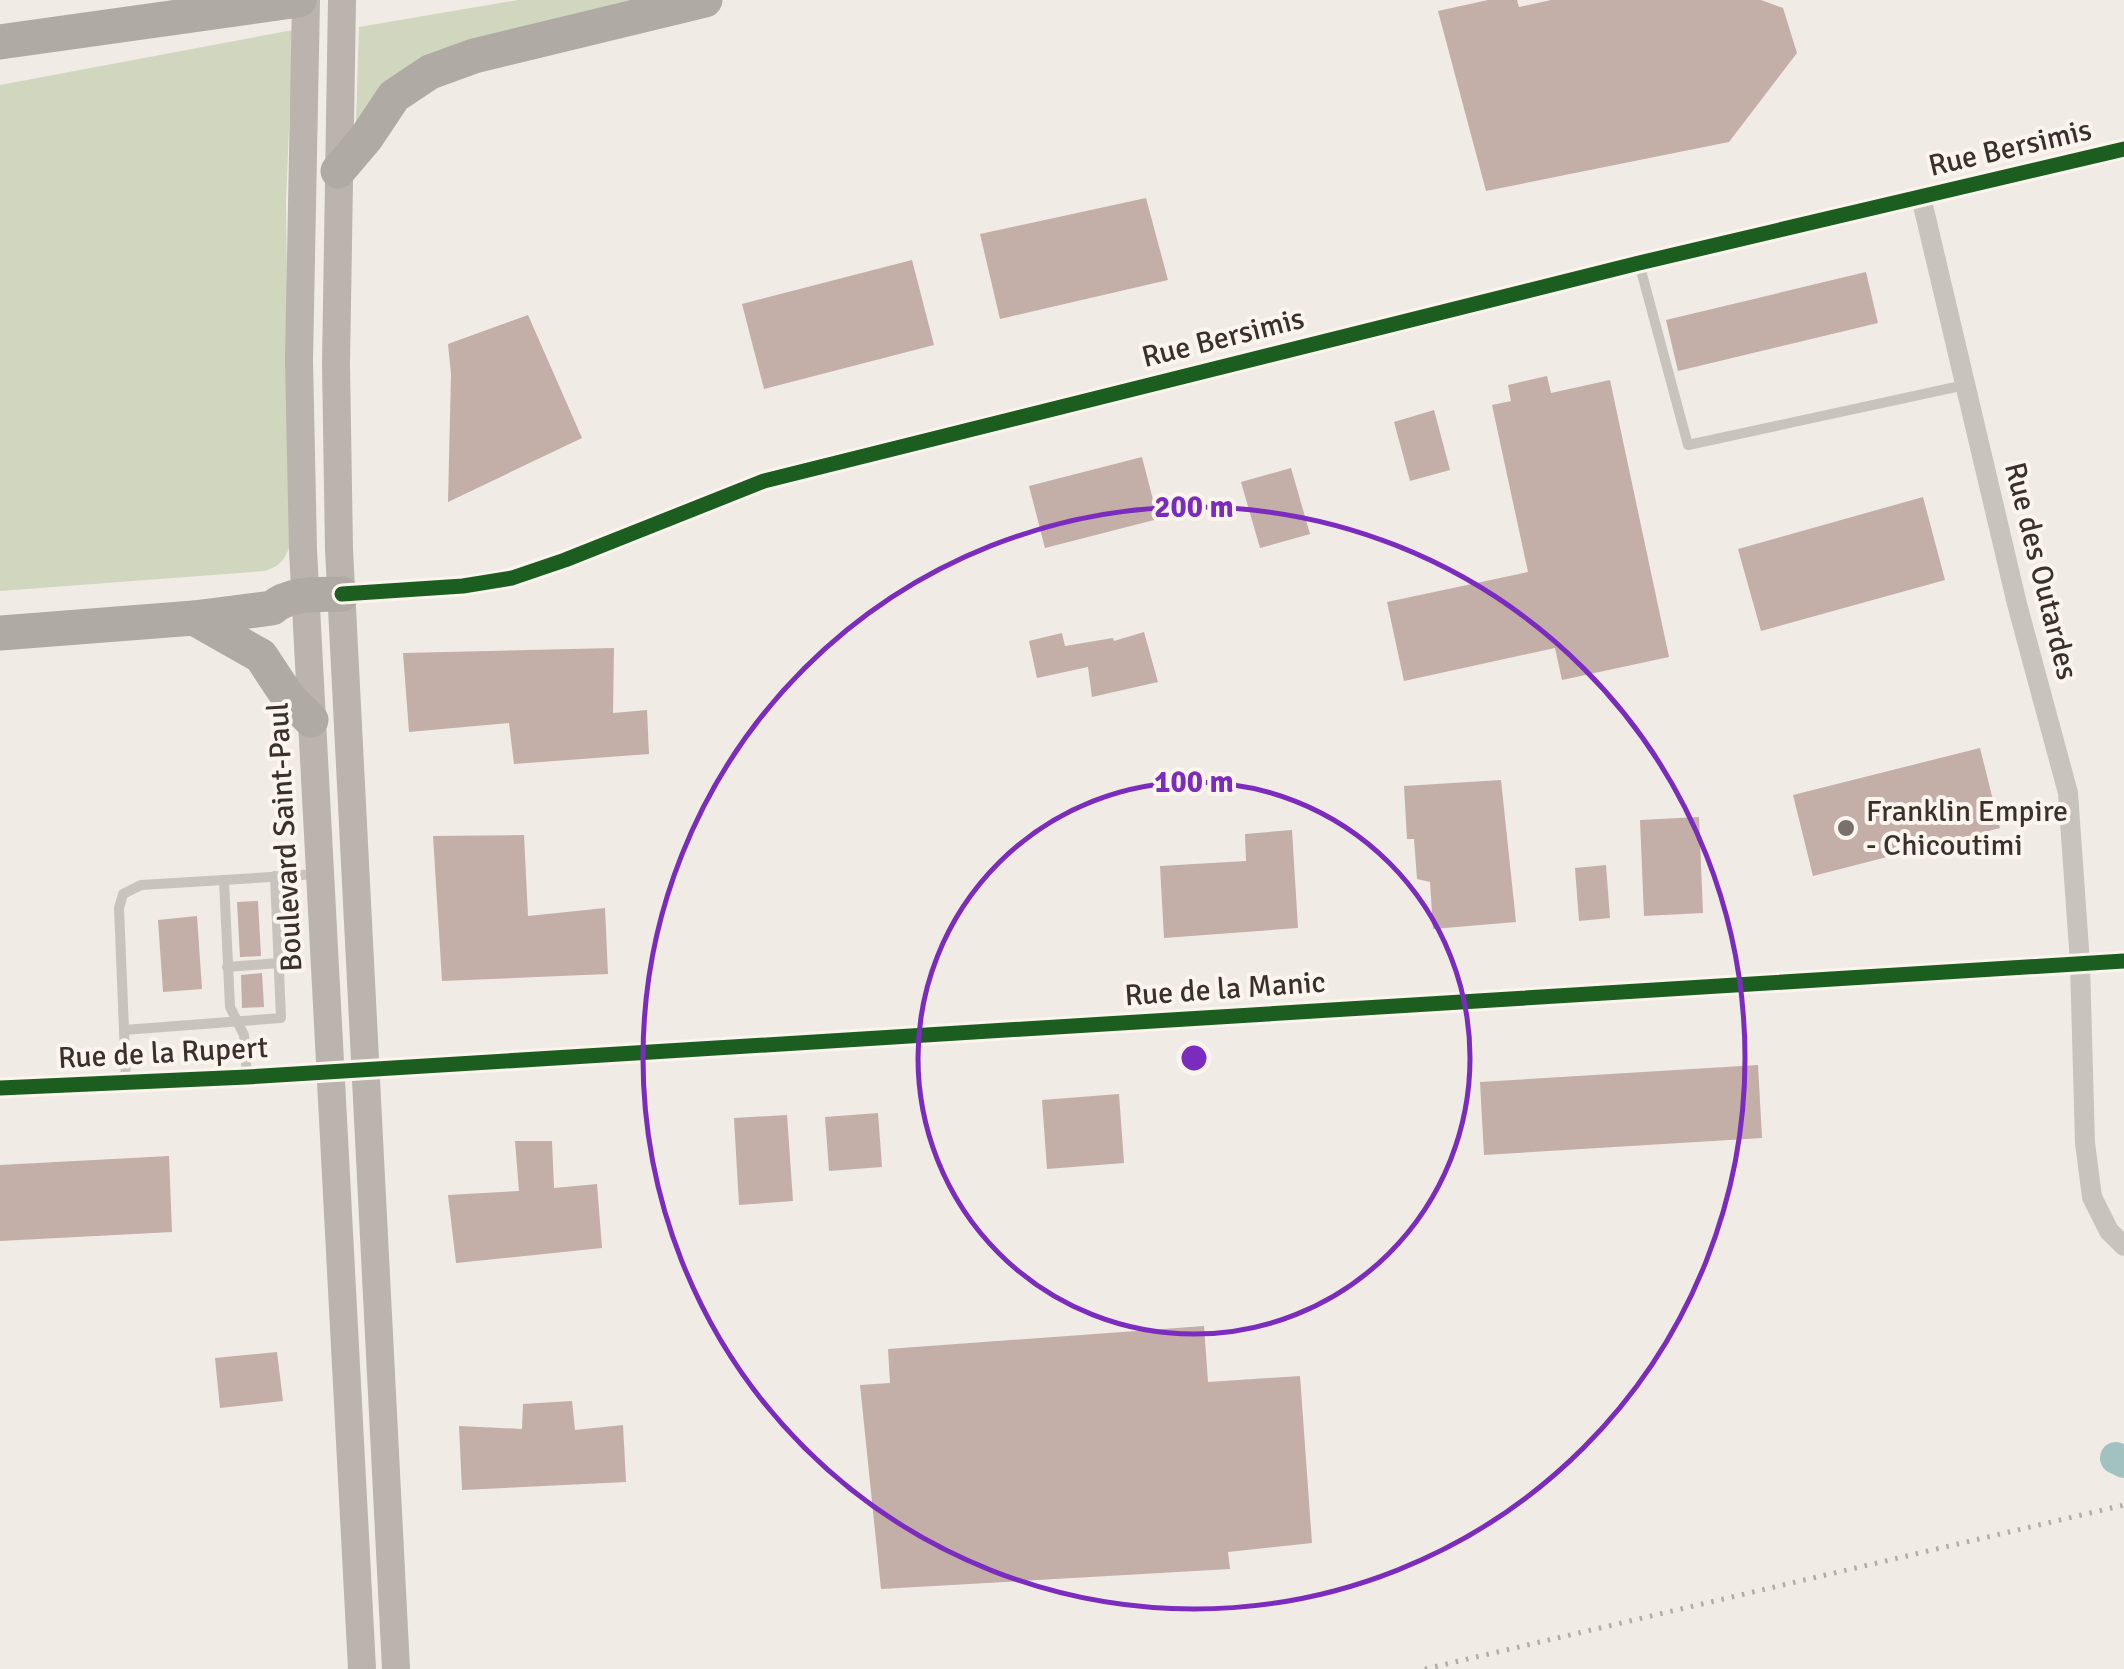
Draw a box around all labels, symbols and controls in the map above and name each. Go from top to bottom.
street label: Rue Bersimis [1925,111,2095,185]
street label: Rue Bersimis [1138,300,1308,376]
street label: Rue des Outardes [1996,459,2086,683]
text: 200 m [1154,489,1234,526]
street label: Boulevard Saint-Paul [259,701,311,973]
text: 100 m [1154,764,1234,801]
place label: Franklin Empire - Chicoutimi [1866,793,2068,864]
marker: Franklin Empire - Chicoutimi [1835,817,1857,839]
street label: Rue de la Manic [1123,964,1327,1014]
street label: Rue de la Rupert [57,1029,269,1077]
centre of rings [1176,1040,1212,1076]

